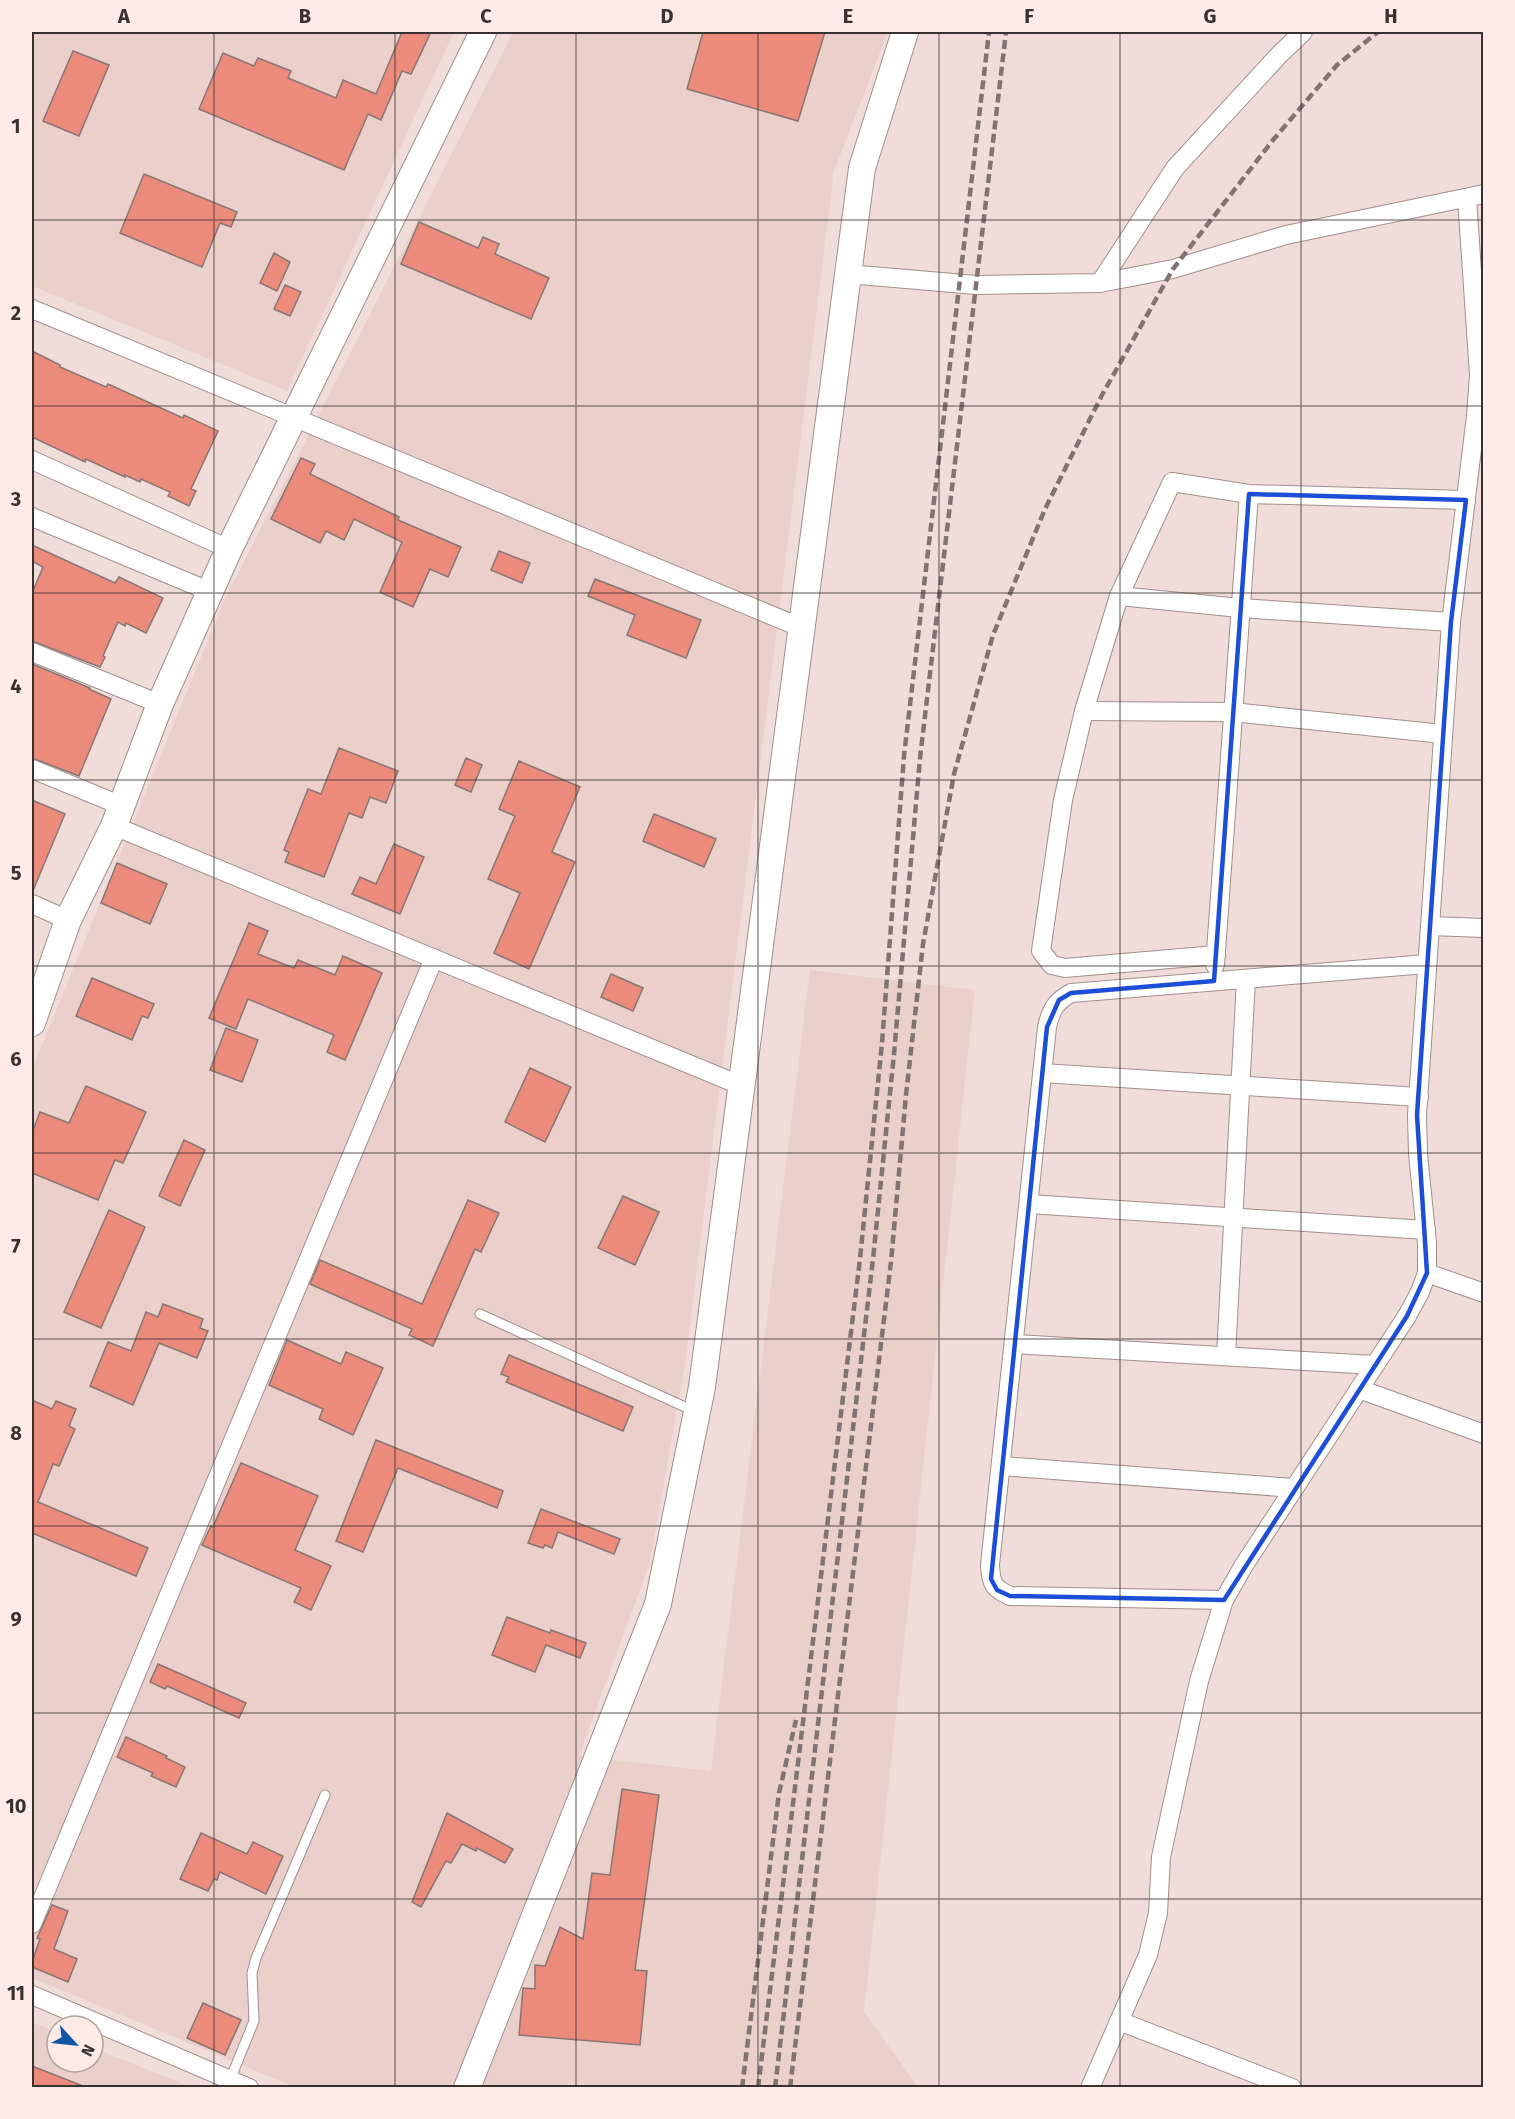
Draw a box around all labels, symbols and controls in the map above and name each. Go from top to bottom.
text: A [117,4,131,28]
text: B [299,4,311,28]
text: C [480,4,492,28]
text: D [660,4,674,28]
text: E [843,4,853,28]
text: F [1024,4,1034,28]
text: G [1204,4,1216,28]
text: H [1384,4,1398,28]
text: 1 [11,114,21,138]
text: 2 [11,301,21,325]
text: 3 [10,487,21,511]
text: 4 [10,674,22,698]
text: 5 [11,861,22,885]
text: 6 [10,1047,22,1071]
text: 7 [11,1234,21,1258]
text: 8 [10,1421,22,1445]
text: 9 [10,1607,22,1631]
text: 10 [6,1794,26,1818]
text: 11 [7,1981,25,2005]
north arrow [45,2014,105,2074]
text: N [77,2042,99,2060]

